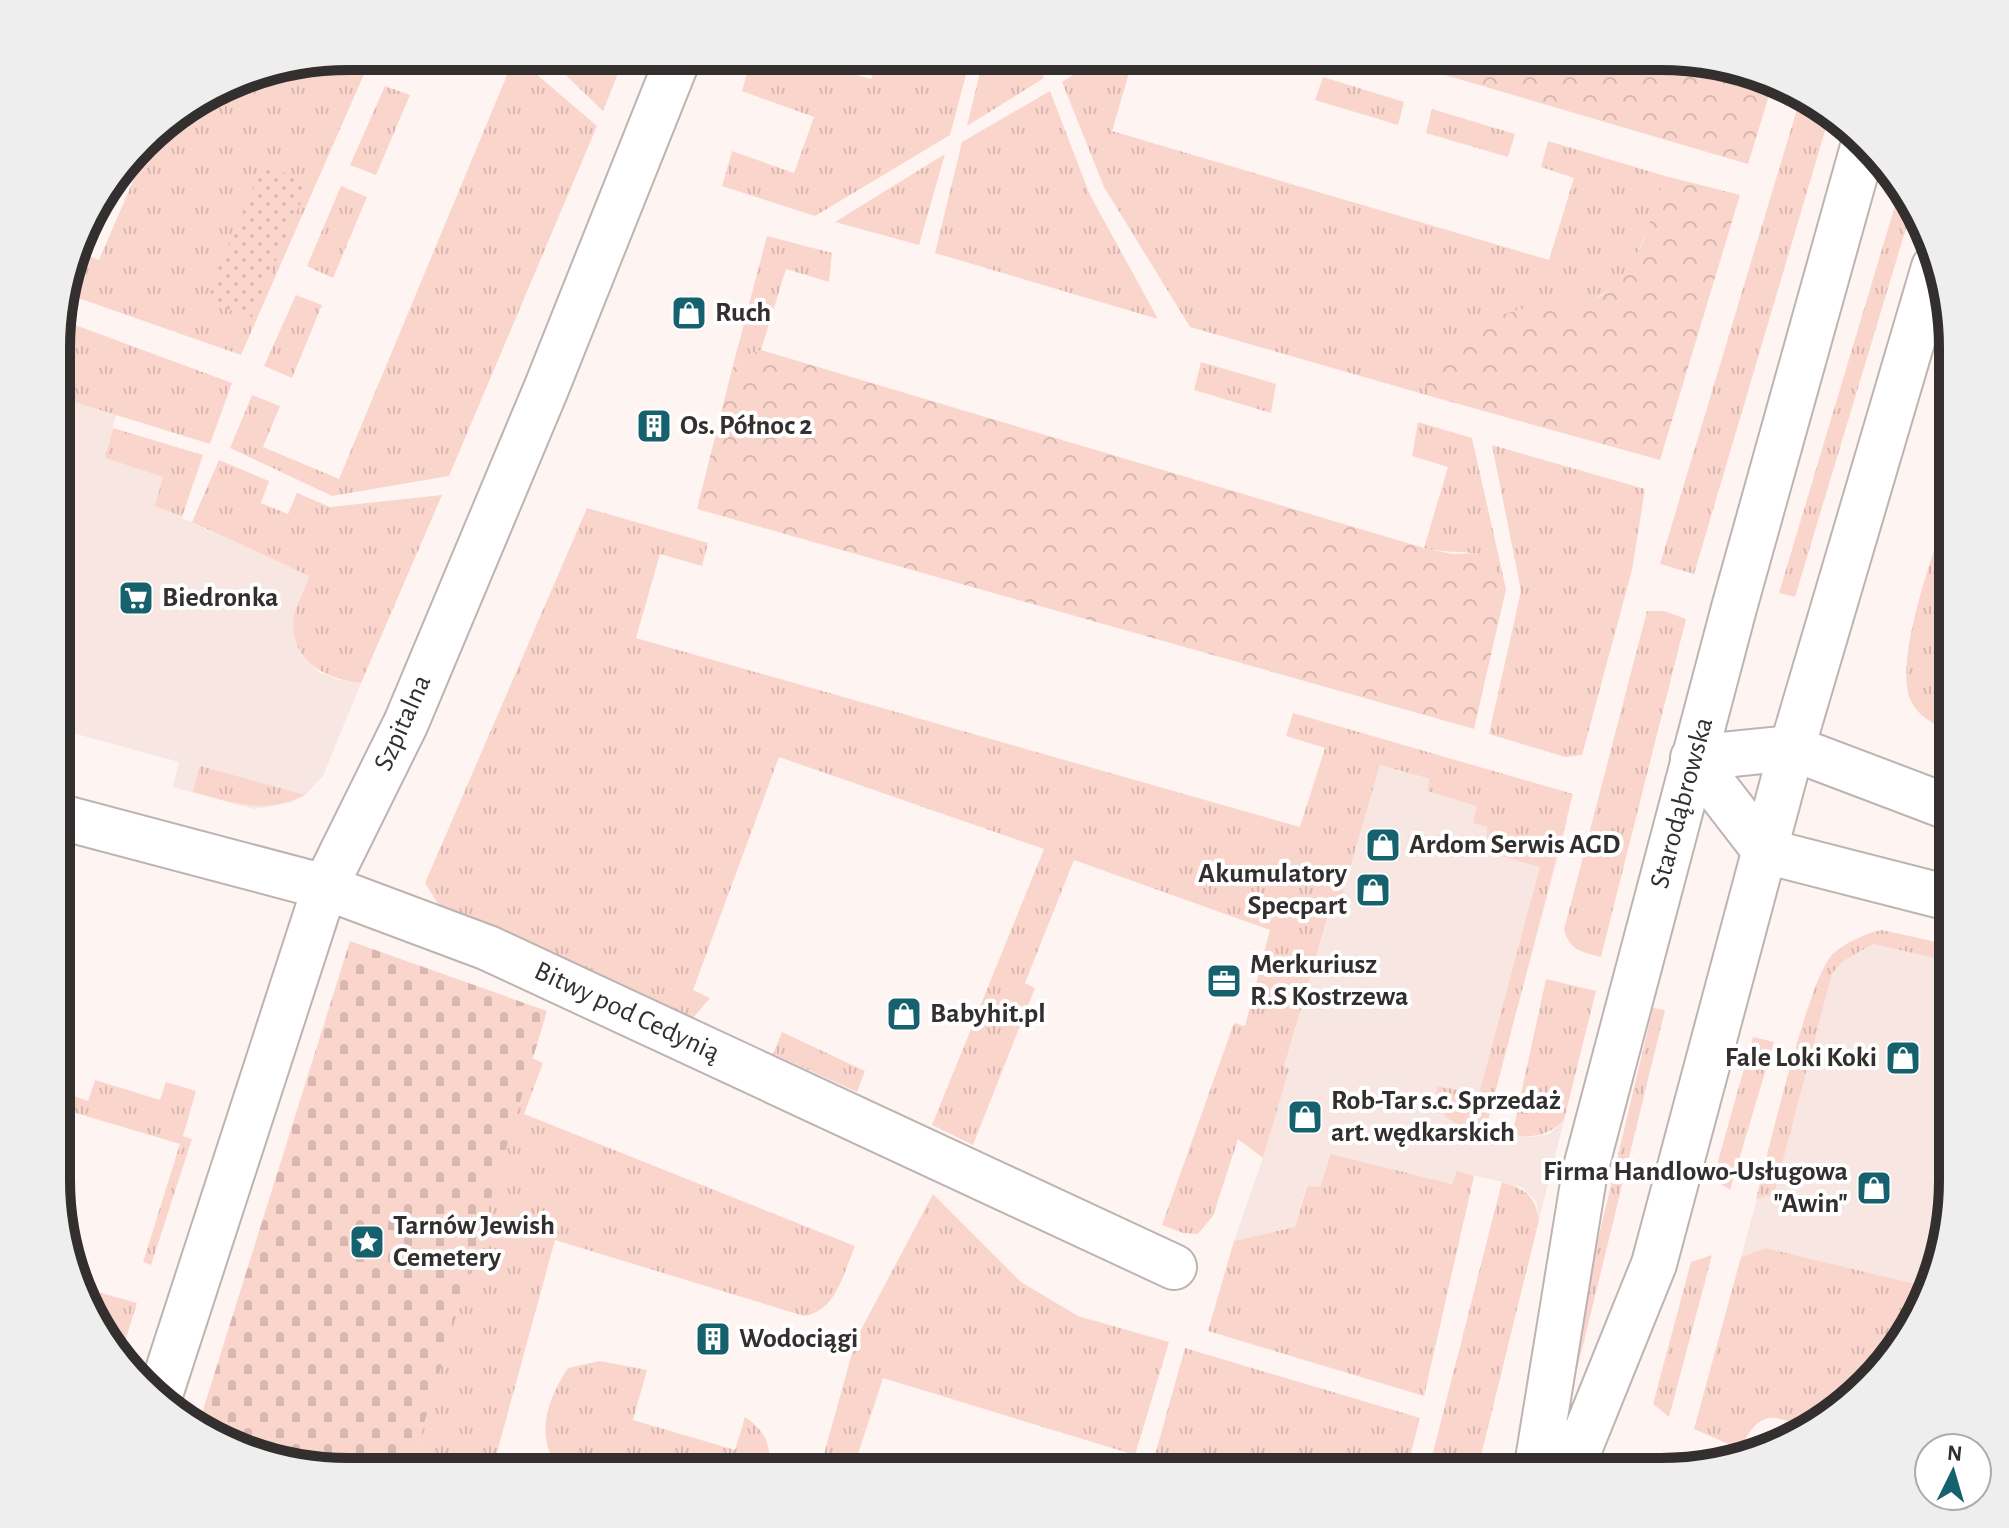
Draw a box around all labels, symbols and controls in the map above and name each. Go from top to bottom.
shop icon: Ruch [670,294,708,332]
place label: Ruch [715,299,771,327]
building icon: Os. Północ 2 [635,407,673,445]
place label: Os. Północ 2 [680,412,812,440]
supermarket icon: Biedronka [117,579,155,617]
place label: Biedronka [162,584,279,612]
street label: Szpitalna [369,671,437,775]
street label: Starodąbrowska [1646,714,1718,892]
shop icon: Ardom Serwis AGD [1364,826,1402,864]
place label: Ardom Serwis AGD [1409,831,1620,859]
place label: Akumulatory Specpart [1198,860,1348,920]
shop icon: Akumulatory Specpart [1354,871,1392,909]
place label: Merkuriusz R.S Kostrzewa [1250,951,1408,1011]
street label: Bitwy pod Cedynią [530,957,724,1067]
office icon: Merkuriusz R.S Kostrzewa [1205,962,1243,1000]
shop icon: Babyhit.pl [885,995,923,1033]
place label: Babyhit.pl [930,1000,1046,1028]
shop icon: Fale Loki Koki [1884,1039,1922,1077]
place label: Fale Loki Koki [1725,1044,1877,1072]
place label: Rob-Tar s.c. Sprzedaż art. wędkarskich [1331,1087,1561,1147]
shop icon: Rob-Tar s.c. Sprzedaż art. wędkarskich [1286,1098,1324,1136]
place label: Firma Handlowo-Usługowa "Awin" [1543,1158,1848,1218]
shop icon: Firma Handlowo-Usługowa "Awin" [1855,1169,1893,1207]
place label: Tarnów Jewish Cemetery [393,1212,555,1272]
place icon: Tarnów Jewish Cemetery [348,1223,386,1261]
building icon: Wodociągi [694,1320,732,1358]
place label: Wodociągi [739,1325,858,1353]
north arrow [1913,1432,1993,1512]
text: N [1946,1441,1963,1465]

